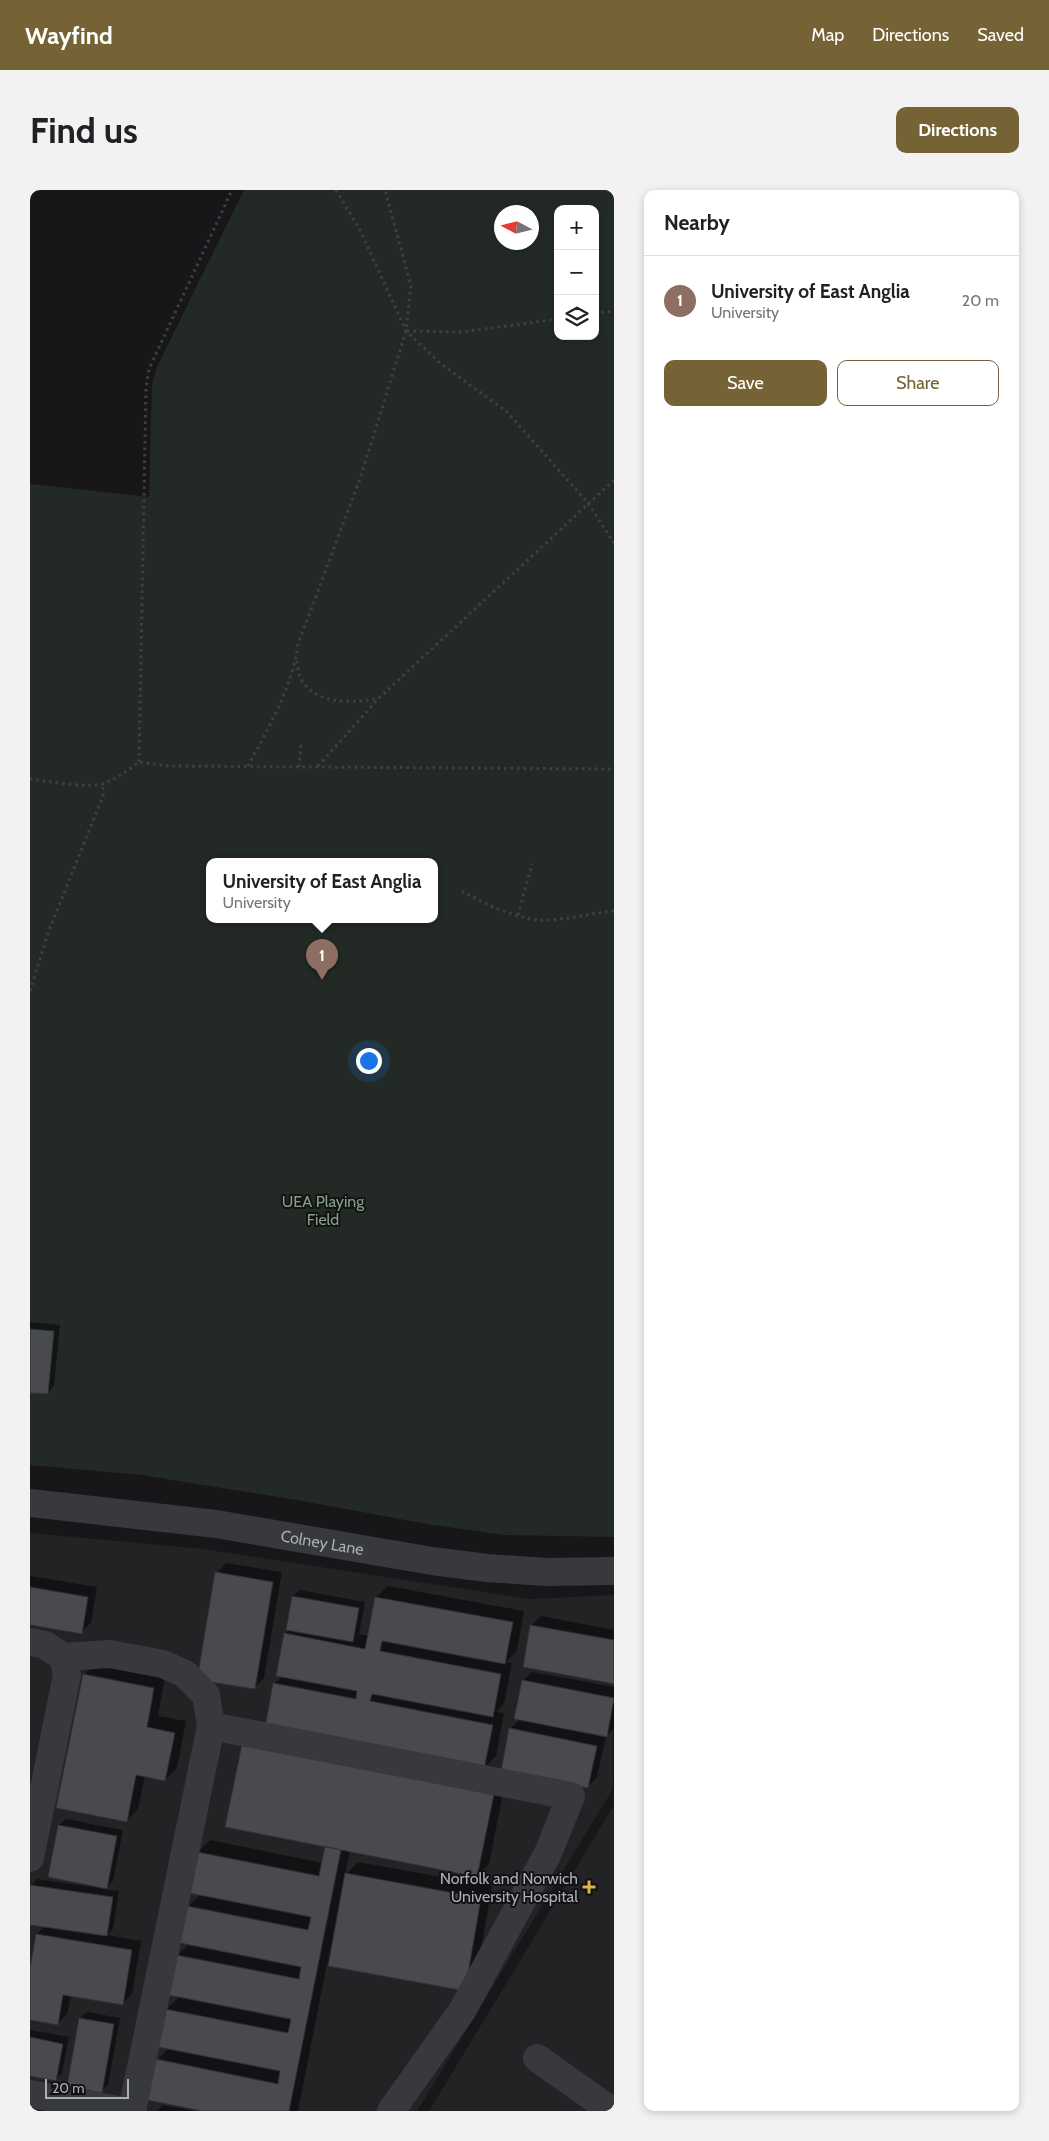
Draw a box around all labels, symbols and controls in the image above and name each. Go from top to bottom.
text: Wayfind [25,21,113,50]
text: Map [811,24,844,46]
text: Directions [872,24,949,46]
text: Saved [977,24,1024,46]
button: Directions [896,107,1019,153]
text: Find us [30,109,138,152]
north arrow [494,205,539,250]
map controls [554,205,599,340]
button: + [554,205,599,250]
text: Nearby [664,210,730,235]
button: − [554,250,599,295]
text: University of East Anglia [711,280,910,303]
text: 1 [677,291,683,310]
text: 20 m [962,291,999,310]
button: layers [554,295,599,340]
text: University [711,303,779,322]
button: Save [664,360,827,406]
button: Share [837,360,999,406]
popup [206,858,438,923]
text: University of East Anglia [223,870,421,893]
text: University [223,893,291,912]
pin: 1 [306,939,338,980]
your location [356,1048,382,1074]
park label: UEA Playing Field [282,1192,365,1229]
street label: Colney Lane [279,1526,365,1559]
place label: Norfolk and Norwich University Hospital [440,1869,578,1906]
marker: Norfolk and Norwich University Hospital [582,1880,596,1894]
scale bar [45,2076,129,2099]
text: 20 m [52,2079,85,2097]

